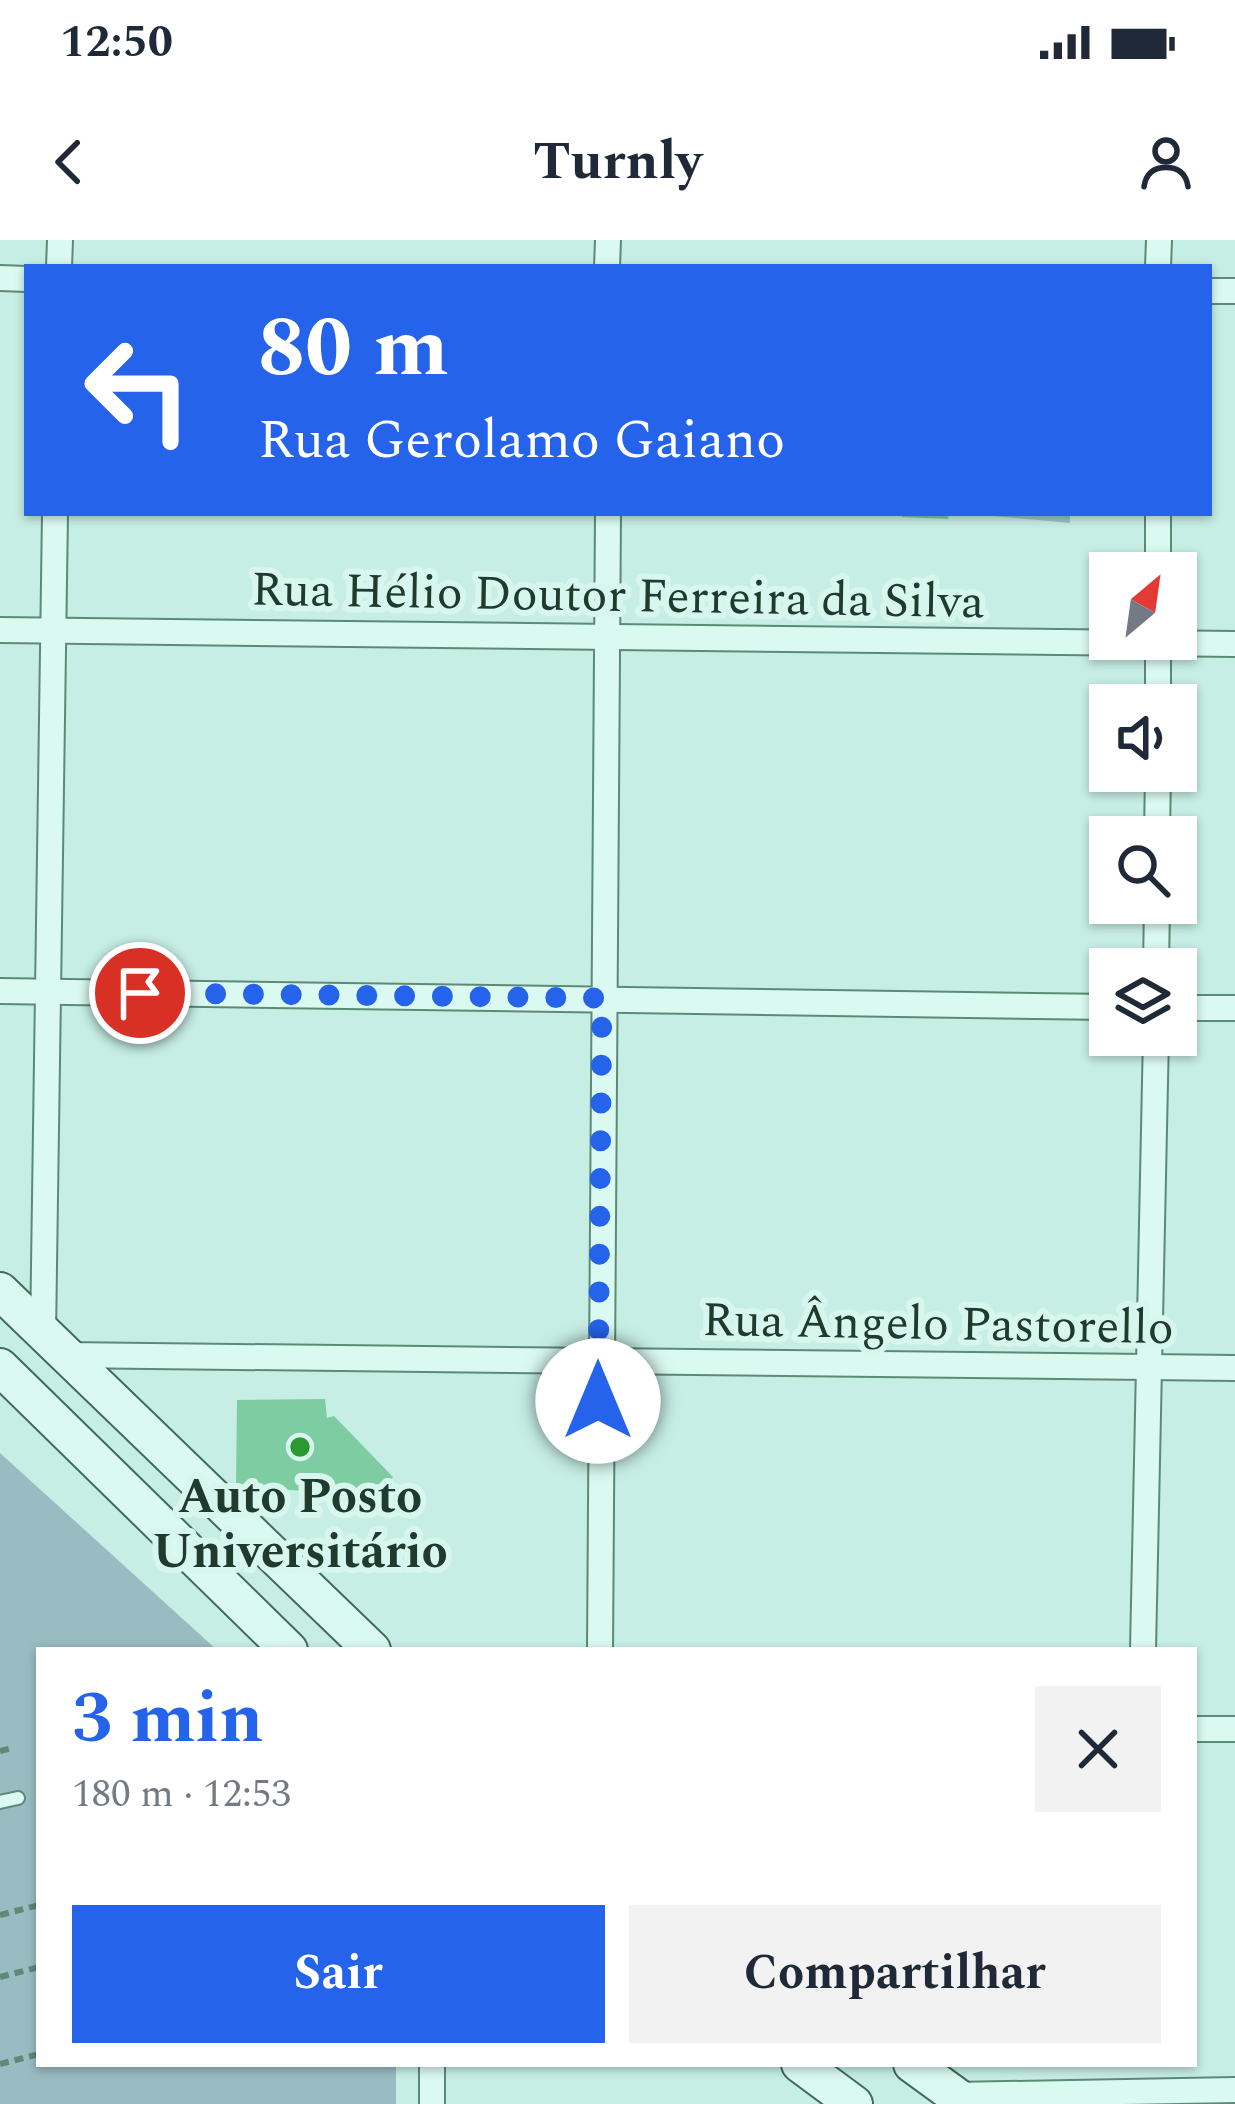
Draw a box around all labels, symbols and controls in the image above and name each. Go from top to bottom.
text: 12:50 [60,8,173,77]
text: Turnly [533,121,702,203]
icon: back [36,129,102,195]
icon: person [1133,129,1199,195]
text: 80 m [258,285,449,413]
icon: left [60,312,216,468]
text: Rua Gerolamo Gaiano [258,400,785,482]
north arrow [1089,552,1197,660]
map controls [1089,552,1197,1056]
street label: Rua Hélio Doutor Ferreira da Silva [251,554,985,639]
button: sound [1089,684,1197,792]
button: search [1089,816,1197,924]
pin [89,942,191,1044]
button: layers [1089,948,1197,1056]
icon: arrive [107,960,173,1026]
street label: Rua Ângelo Pastorello [702,1284,1174,1365]
position arrow [535,1338,661,1464]
marker: Auto Posto Universitário [287,1434,313,1460]
place label: Auto Posto Universitário [152,1461,448,1589]
text: 3 min [72,1665,264,1774]
button: close [1035,1686,1161,1812]
text: 180 m · 12:53 [72,1765,291,1824]
button: Sair [72,1905,605,2043]
button: Compartilhar [629,1905,1161,2043]

